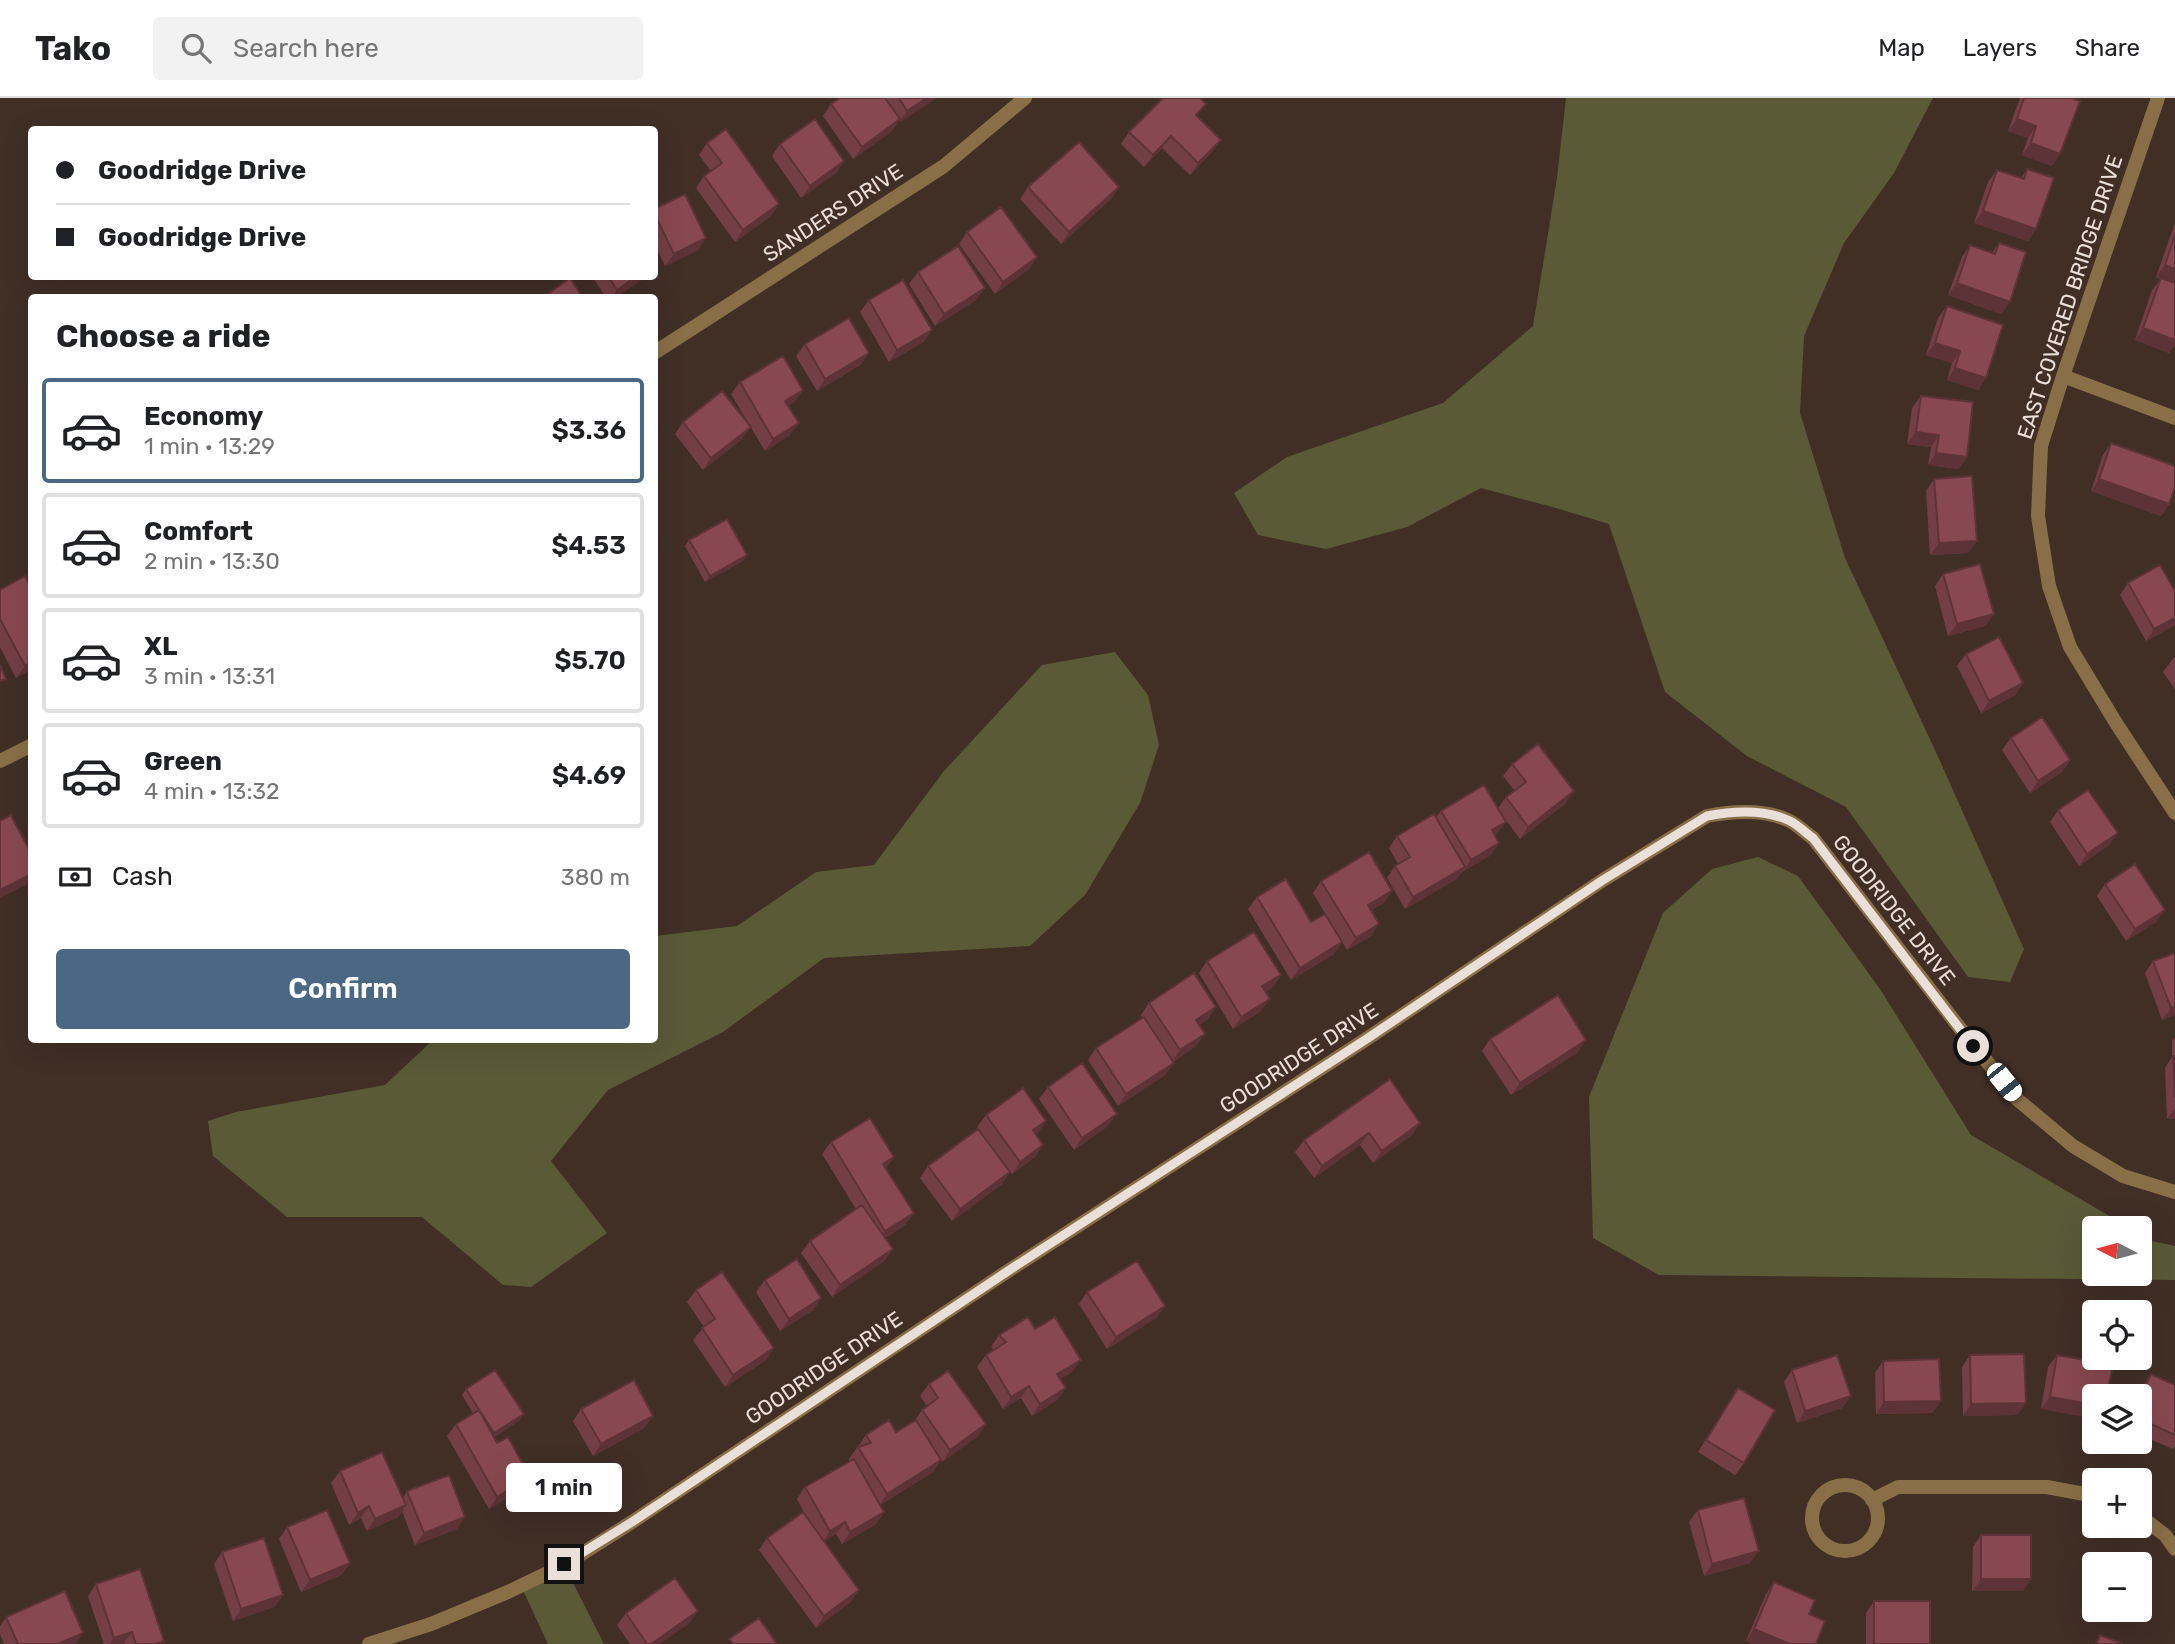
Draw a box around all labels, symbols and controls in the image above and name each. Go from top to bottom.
search box [153,17,643,80]
text: Tako [35,29,111,68]
icon: search [177,29,215,67]
text: Search here [233,33,379,64]
text: Map [1878,34,1925,62]
text: Layers [1963,34,2037,62]
text: Share [2075,34,2140,62]
street label: EAST COVERED BRIDGE DRIVE [2012,152,2127,442]
text: Goodridge Drive [98,155,306,186]
street label: SANDERS DRIVE [758,158,907,267]
text: Goodridge Drive [98,222,306,253]
text: Choose a ride [56,317,270,355]
icon: car [60,399,123,462]
text: Economy [144,401,263,432]
text: $3.36 [552,415,626,446]
text: 1 min · 13:29 [144,432,275,460]
icon: car [60,514,123,577]
text: Comfort [144,516,253,547]
text: $4.53 [552,530,626,561]
text: 2 min · 13:30 [144,547,280,575]
icon: car [60,629,123,692]
text: XL [144,631,177,662]
text: $5.70 [554,645,626,676]
text: 3 min · 13:31 [144,662,275,690]
icon: car [60,744,123,807]
text: Green [144,746,222,777]
text: $4.69 [552,760,626,791]
text: 4 min · 13:32 [144,777,280,805]
street label: GOODRIDGE DRIVE [1828,830,1961,990]
icon: cash [56,858,94,896]
text: Cash [112,861,173,892]
text: 380 m [561,863,630,891]
button: Confirm [56,949,630,1029]
street label: GOODRIDGE DRIVE [1215,997,1383,1118]
route start [1957,1030,1989,1062]
car [1983,1059,2026,1105]
north arrow [2082,1216,2152,1286]
map controls [2082,1216,2152,1622]
button: locate [2082,1300,2152,1370]
street label: GOODRIDGE DRIVE [741,1306,907,1429]
button: layers [2082,1384,2152,1454]
callout: 1 min [506,1462,622,1512]
button: + [2082,1468,2152,1538]
text: 1 min [535,1473,593,1501]
route end [548,1548,580,1580]
button: − [2082,1552,2152,1622]

